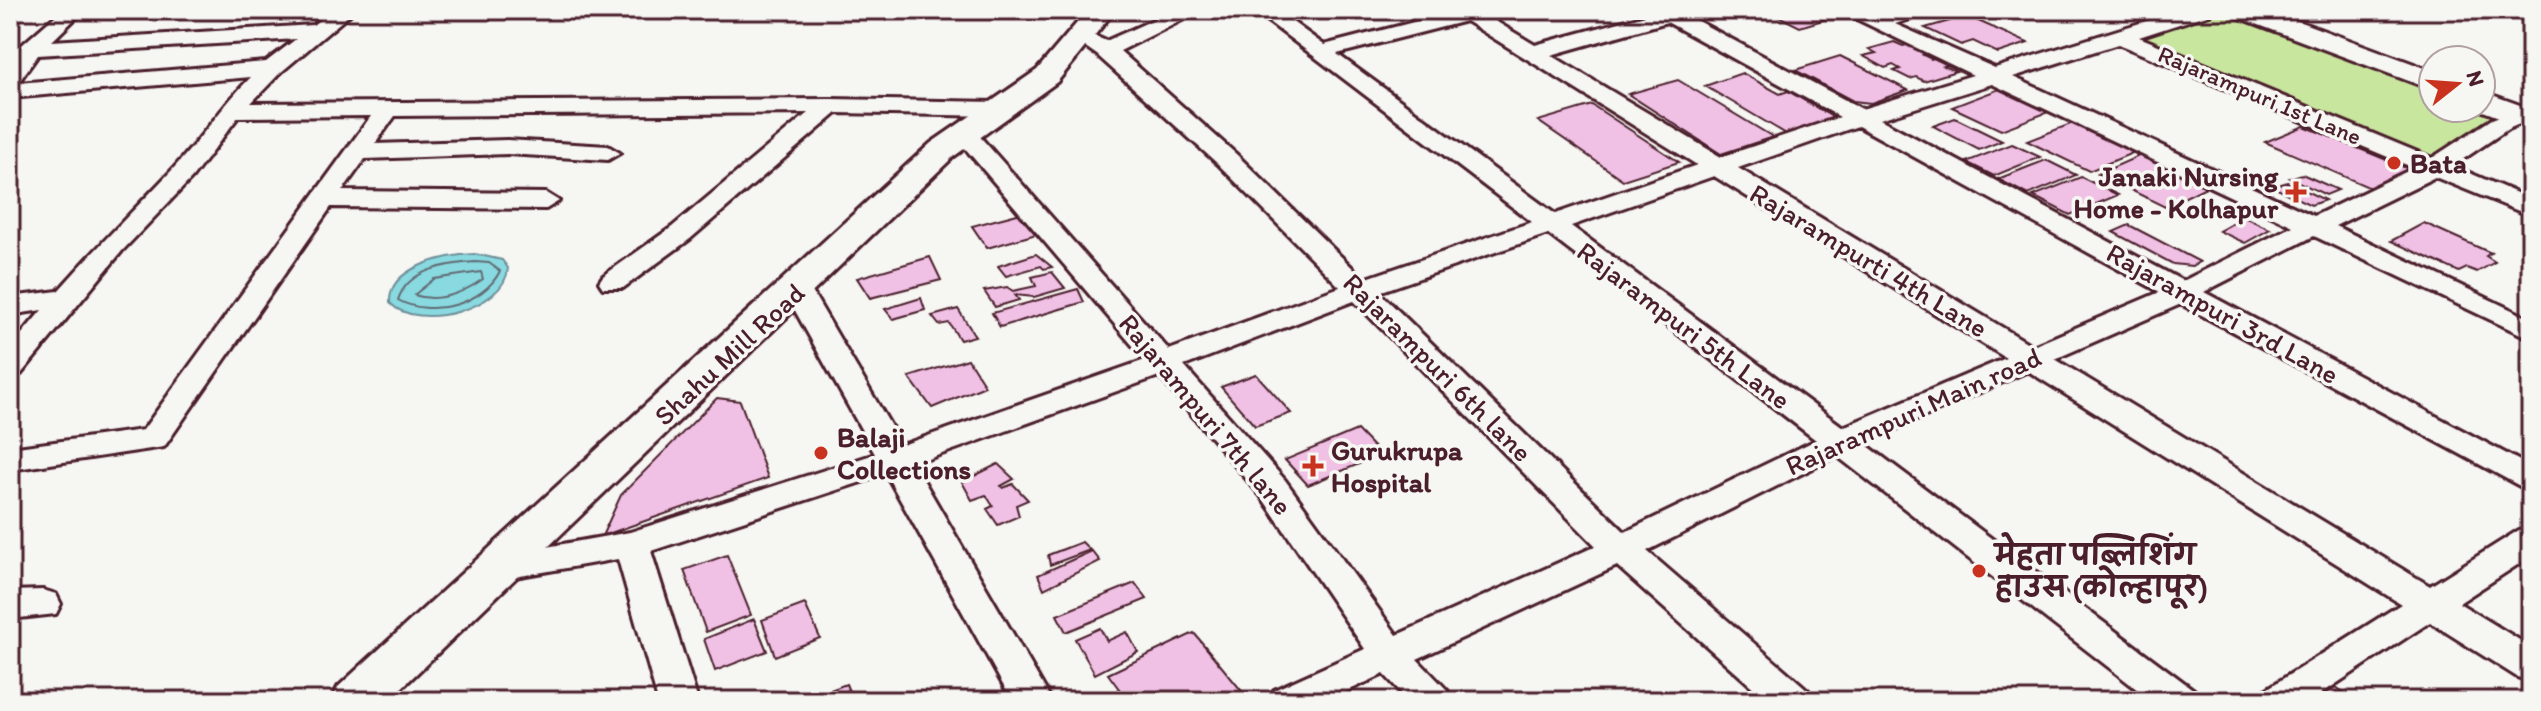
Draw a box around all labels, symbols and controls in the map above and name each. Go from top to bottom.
street label: Rajarampuri 1st Lane [2154,39,2366,151]
north arrow [2417,44,2497,124]
text: N [2461,67,2491,89]
place label: Bata [2410,146,2467,180]
marker: Bata [2385,154,2403,172]
place label: Janaki Nursing Home - Kolhapur [2073,159,2279,225]
street label: Rajarampurti 4th Lane [1744,175,1994,345]
marker: Janaki Nursing Home - Kolhapur [2285,181,2307,203]
street label: Rajarampuri 5th Lane [1570,234,1798,416]
street label: Rajarampuri 3rd Lane [2101,235,2345,391]
street label: Rajarampuri 6th lane [1336,265,1540,469]
street label: Shahu Mill Road [647,276,811,432]
street label: Rajarampuri 7th lane [1112,306,1300,522]
street label: Rajarampuri Main road [1780,339,2046,483]
place label: Balaji Collections [837,420,971,486]
place label: Gurukrupa Hospital [1331,433,1463,499]
marker: Balaji Collections [812,444,830,462]
marker: Gurukrupa Hospital [1302,455,1324,477]
place label: मेहता पब्लिशिंग हाउस (कोल्हापूर) [1992,532,2208,609]
marker: मेहता पब्लिशिंग हाउस (कोल्हापूर) [1970,562,1988,580]

